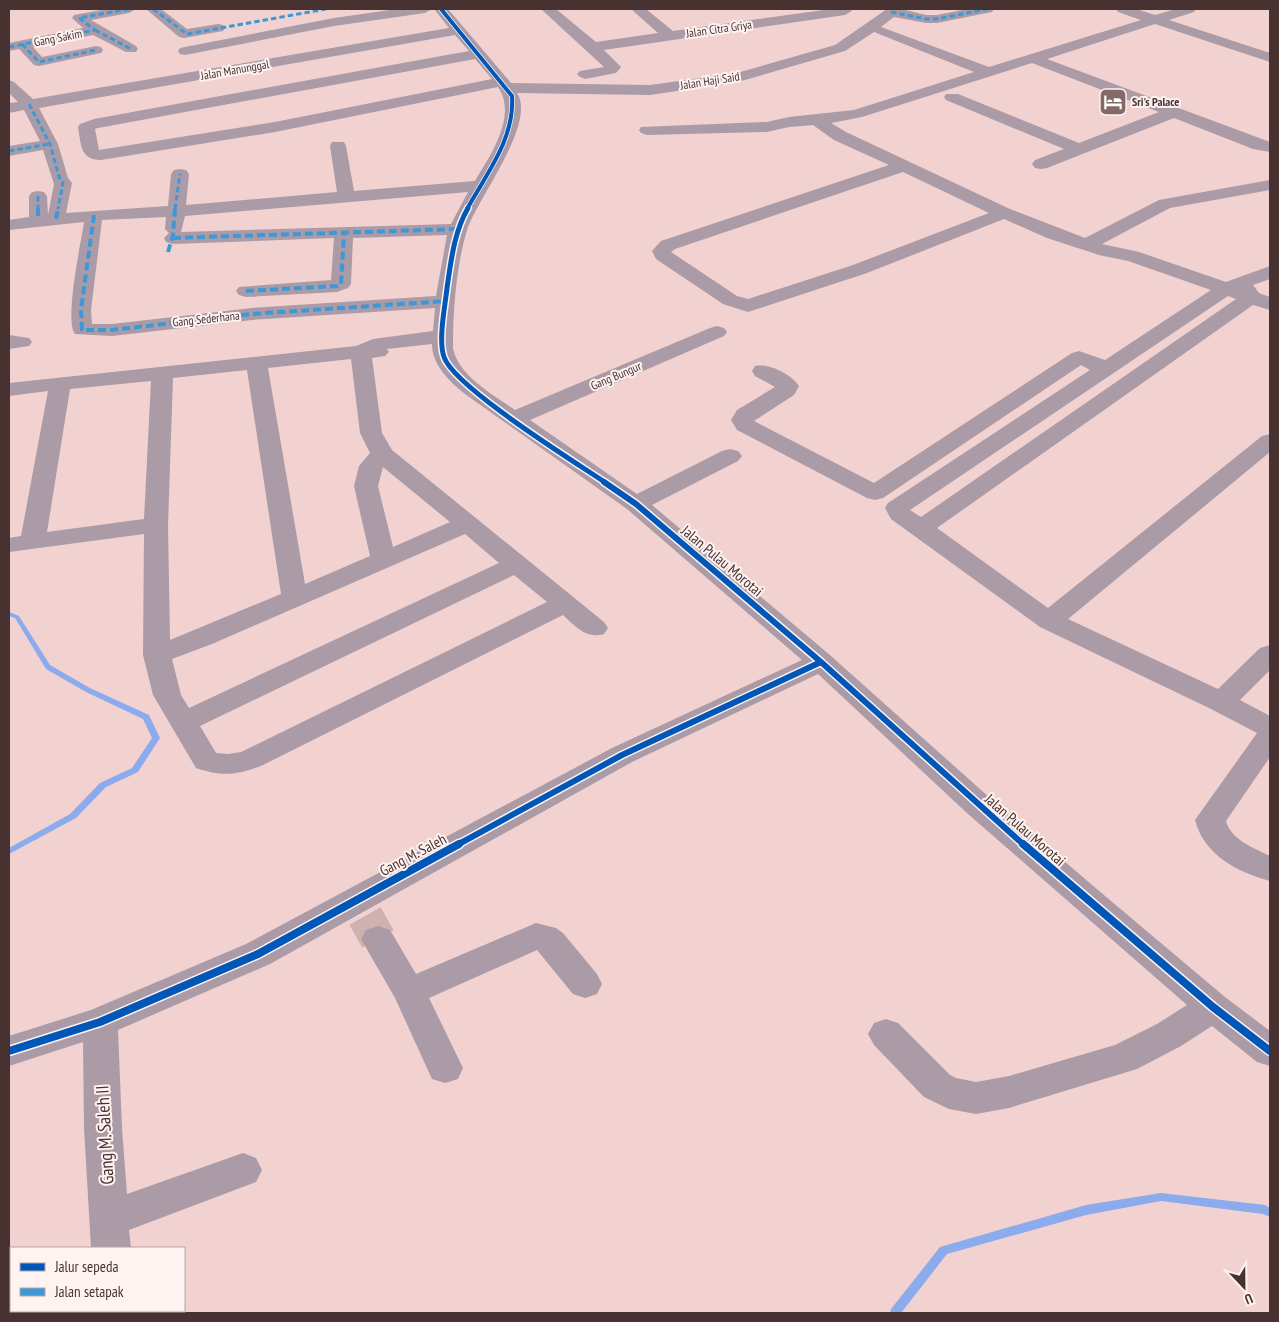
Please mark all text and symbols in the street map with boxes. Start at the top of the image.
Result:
street label: Jalan Citra Griya [684,16,753,41]
street label: Gang Sakim [33,25,83,50]
street label: Jalan Manunggal [199,56,271,83]
street label: Jalan Haji Said [678,68,741,93]
hotel icon: Sri's Palace [1098,87,1128,117]
place label: Sri's Palace [1132,94,1179,109]
street label: Gang Sederhana [172,308,240,329]
street label: Gang Bungur [588,358,644,393]
street label: Jalan Pulau Morotai [677,520,767,600]
street label: Jalan Pulau Morotai [980,789,1070,870]
street label: Gang M. Saleh [376,829,449,880]
street label: Gang M. Saleh II [90,1085,119,1185]
legend [10,1247,185,1312]
text: Jalur sepeda [54,1257,118,1276]
north arrow [1219,1262,1269,1312]
text: Jalan setapak [54,1282,124,1301]
text: U [1242,1289,1256,1309]

